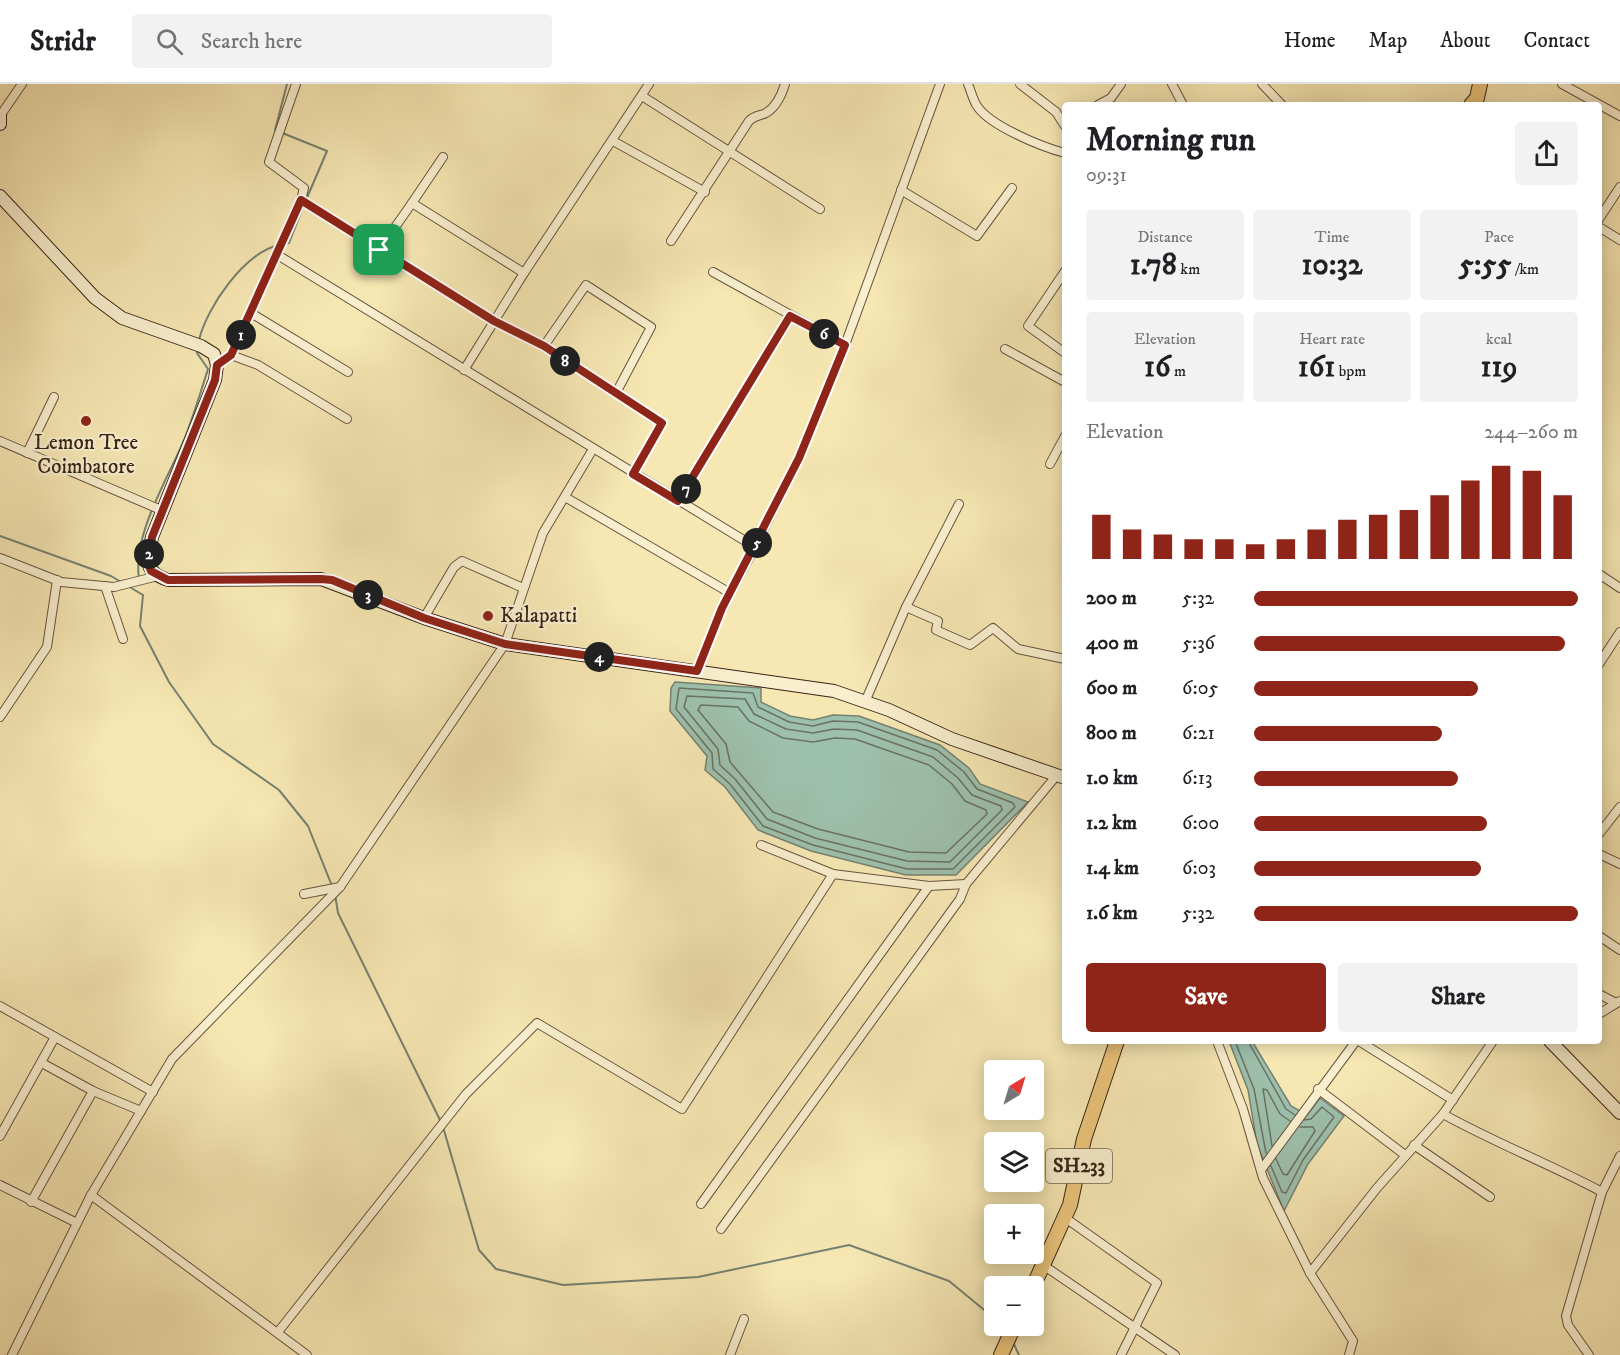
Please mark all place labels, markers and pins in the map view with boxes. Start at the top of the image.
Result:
pin [353,224,404,275]
pin: 6 [809,319,839,349]
pin: 1 [226,320,256,350]
pin: 8 [550,346,580,376]
marker: Lemon Tree Coimbatore [79,414,93,428]
place label: Lemon Tree Coimbatore [34,430,138,480]
pin: 7 [671,474,701,504]
pin: 5 [742,528,772,558]
pin: 2 [134,539,164,569]
pin: 3 [353,580,383,610]
place label: Kalapatti [500,603,577,629]
marker: Kalapatti [481,609,495,623]
pin: 4 [584,642,614,672]

